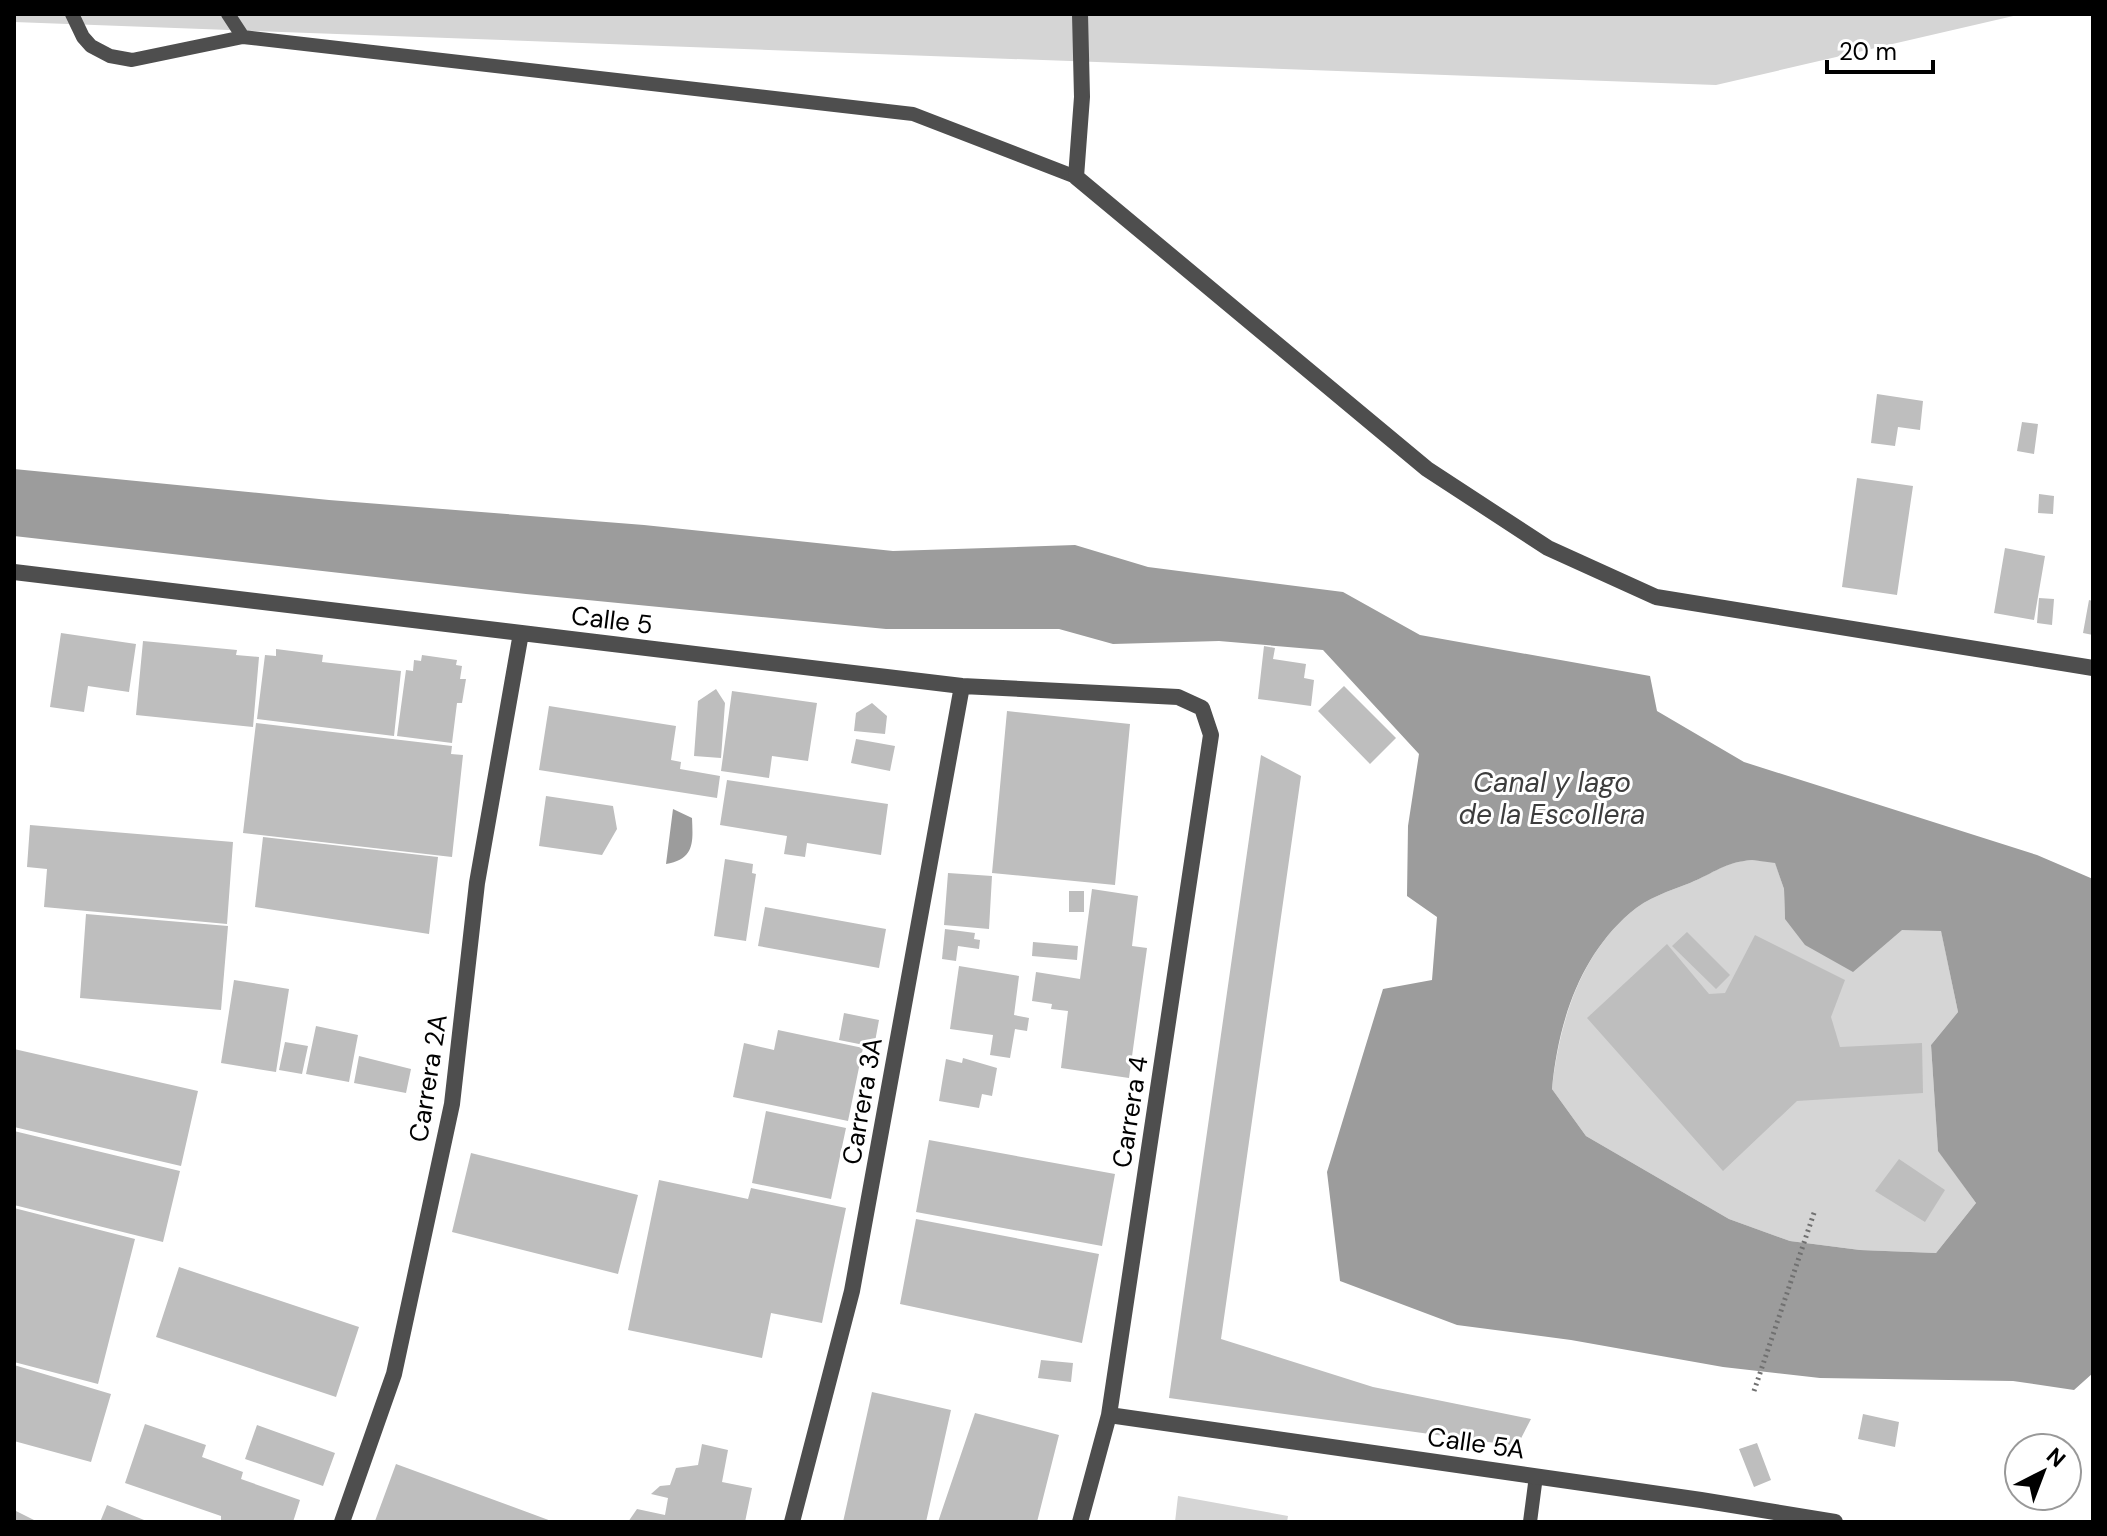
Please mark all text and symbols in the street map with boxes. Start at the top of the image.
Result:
scale bar [1827,24,1933,74]
text: 20 m [1839,36,1897,67]
street label: Calle 5 [569,598,655,642]
water label: Canal y lago de la Escollera [1459,764,1645,833]
street label: Carrera 2A [401,1012,455,1144]
street label: Carrera 3A [834,1035,890,1167]
street label: Carrera 4 [1104,1053,1156,1170]
street label: Calle 5A [1425,1419,1527,1467]
north arrow [2003,1432,2083,1512]
text: N [2040,1441,2072,1474]

